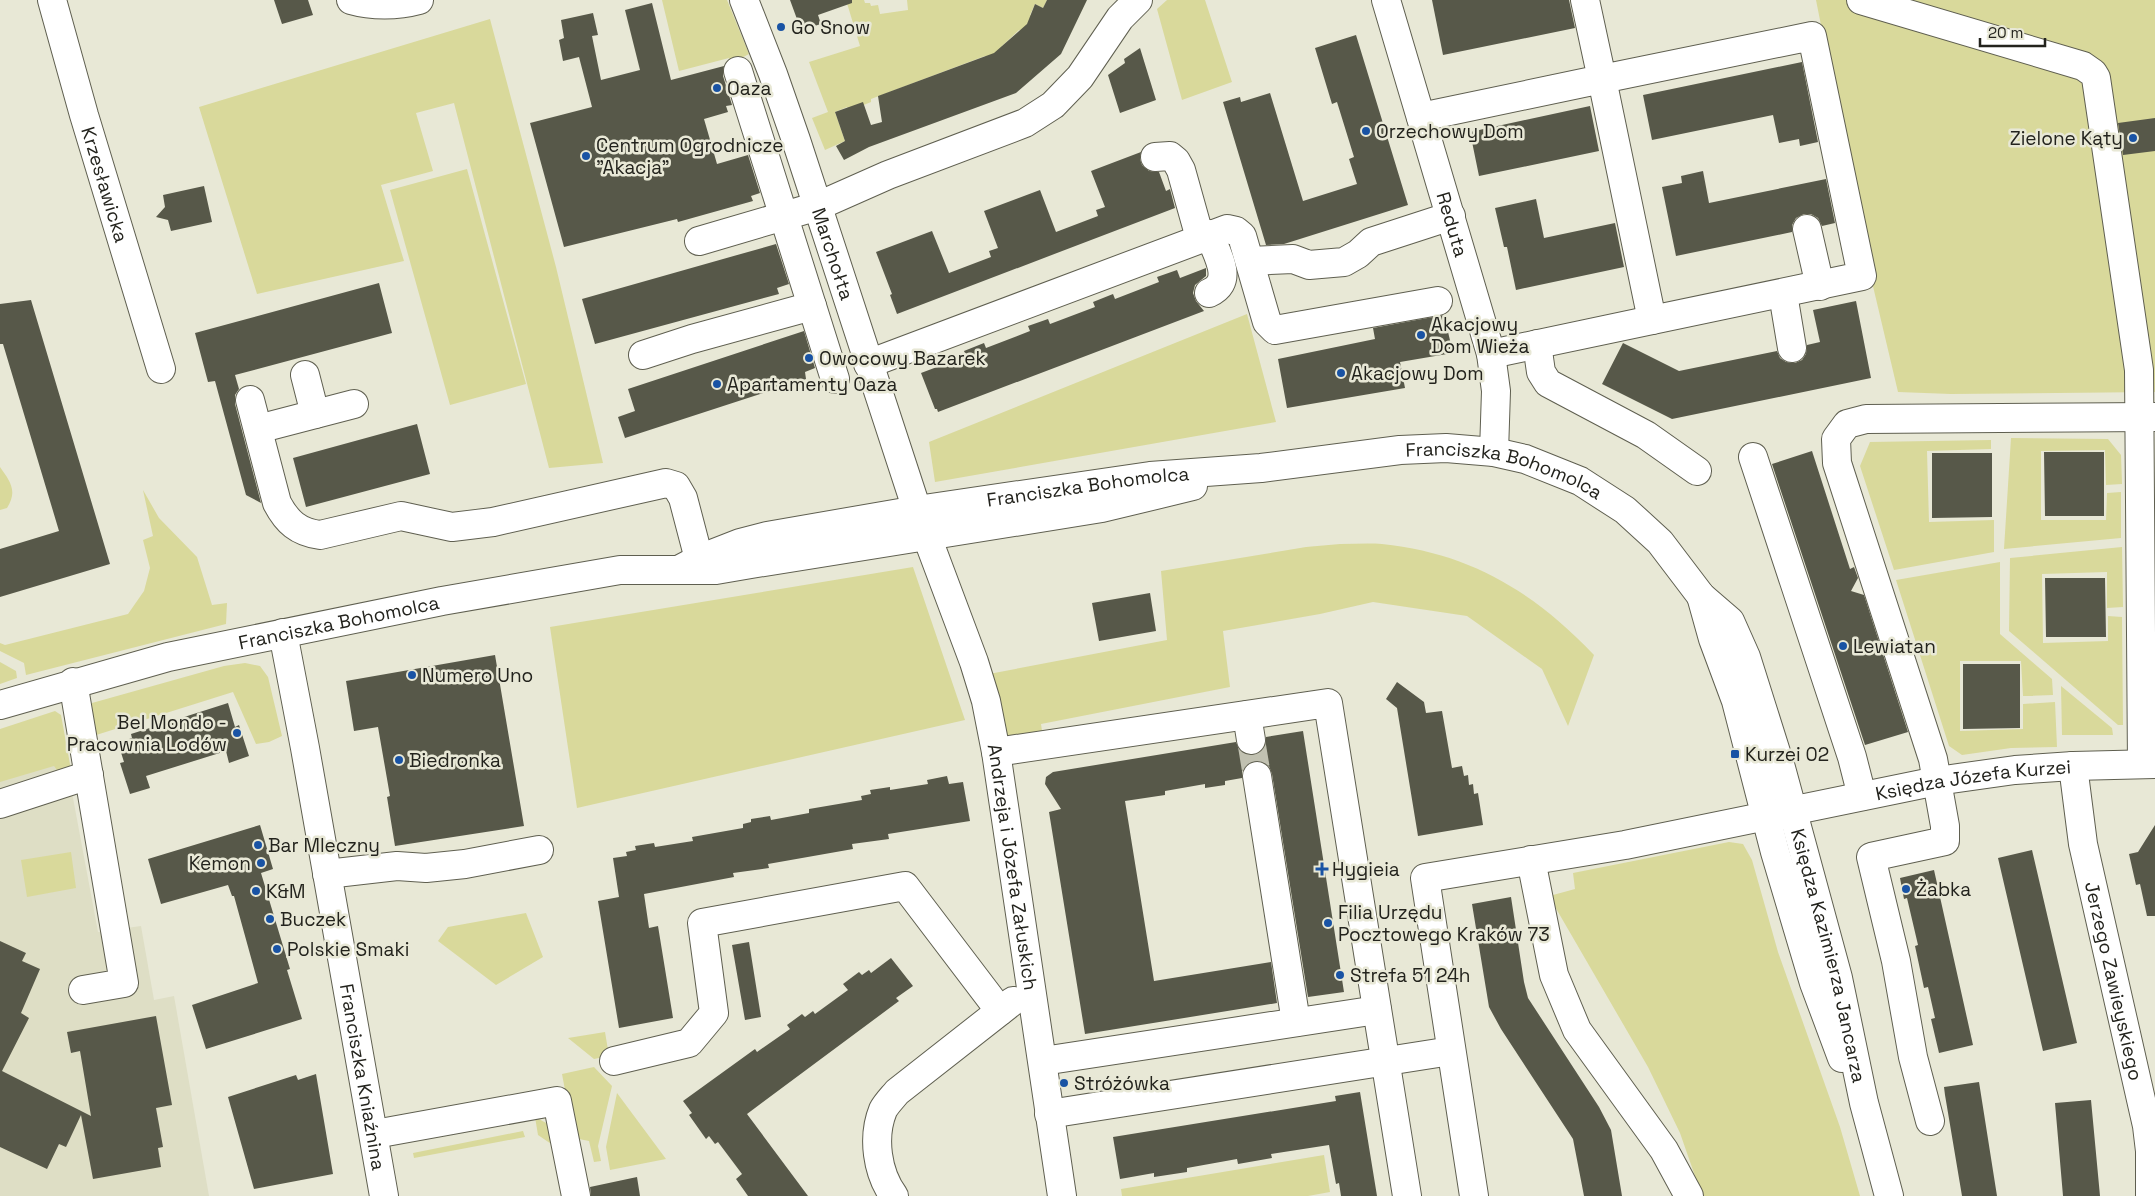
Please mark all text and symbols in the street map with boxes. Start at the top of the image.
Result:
place label: Go Snow [791,15,870,40]
scale bar [1980,15,2045,47]
marker: Go Snow [775,21,787,33]
text: 20 m [1988,23,2023,42]
place label: Oaza [727,76,771,101]
marker: Oaza [711,82,723,94]
place label: Orzechowy Dom [1376,119,1524,144]
street label: Krzesławicka [76,124,134,245]
marker: Orzechowy Dom [1360,125,1372,137]
place label: Zielone Kąty [2010,126,2123,151]
marker: Zielone Kąty [2127,132,2139,144]
place label: Centrum Ogrodnicze "Akacja" [596,133,783,180]
marker: Centrum Ogrodnicze "Akacja" [580,150,592,162]
street label: Reduta [1431,189,1474,260]
street label: Marchołta [806,204,860,303]
place label: Akacjowy Dom Wieża [1431,312,1529,359]
marker: Akacjowy Dom Wieża [1415,329,1427,341]
place label: Owocowy Bazarek [819,346,986,371]
marker: Owocowy Bazarek [803,352,815,364]
place label: Akacjowy Dom [1351,361,1484,386]
marker: Akacjowy Dom [1335,367,1347,379]
place label: Apartamenty Oaza [727,372,898,397]
marker: Apartamenty Oaza [711,378,723,390]
street label: Franciszka Bohomolca [1405,435,1608,505]
street label: Franciszka Bohomolca [985,461,1190,512]
street label: Franciszka Bohomolca [236,589,441,655]
place label: Lewiatan [1853,634,1936,659]
marker: Lewiatan [1837,640,1849,652]
place label: Numero Uno [422,663,533,688]
marker: Numero Uno [406,669,418,681]
place label: Bel Mondo - Pracownia Lodów [67,710,227,757]
marker: Bel Mondo - Pracownia Lodów [231,727,243,739]
street label: Andrzeja i Józefa Załuskich [982,741,1044,992]
place label: Kurzei 02 [1745,742,1829,767]
place label: Biedronka [409,748,501,773]
marker: Kurzei 02 [1729,748,1741,760]
marker: Biedronka [393,754,405,766]
street label: Księdza Józefa Kurzei [1873,754,2072,806]
street label: Księdza Kazimierza Jancarza [1785,826,1872,1085]
place label: Bar Mleczny [268,833,380,858]
marker: Bar Mleczny [252,839,264,851]
place label: Kemon [189,851,251,876]
marker: Kemon [255,857,267,869]
place label: Hygieia [1332,857,1400,882]
marker: Hygieia [1316,863,1328,875]
place label: Żabka [1916,877,1971,902]
place label: K&M [266,879,306,904]
street label: Jerzego Zawieyskiego [2079,879,2149,1083]
marker: Żabka [1900,883,1912,895]
marker: K&M [250,885,262,897]
place label: Filia Urzędu Pocztowego Kraków 73 [1338,900,1550,947]
place label: Buczek [280,907,346,932]
marker: Buczek [264,913,276,925]
marker: Filia Urzędu Pocztowego Kraków 73 [1322,917,1334,929]
place label: Polskie Smaki [287,937,409,962]
marker: Polskie Smaki [271,943,283,955]
place label: Strefa 51 24h [1350,963,1470,988]
marker: Strefa 51 24h [1334,969,1346,981]
street label: Franciszka Kniaźnina [334,982,392,1172]
place label: Stróżówka [1074,1071,1170,1096]
marker: Stróżówka [1058,1077,1070,1089]

